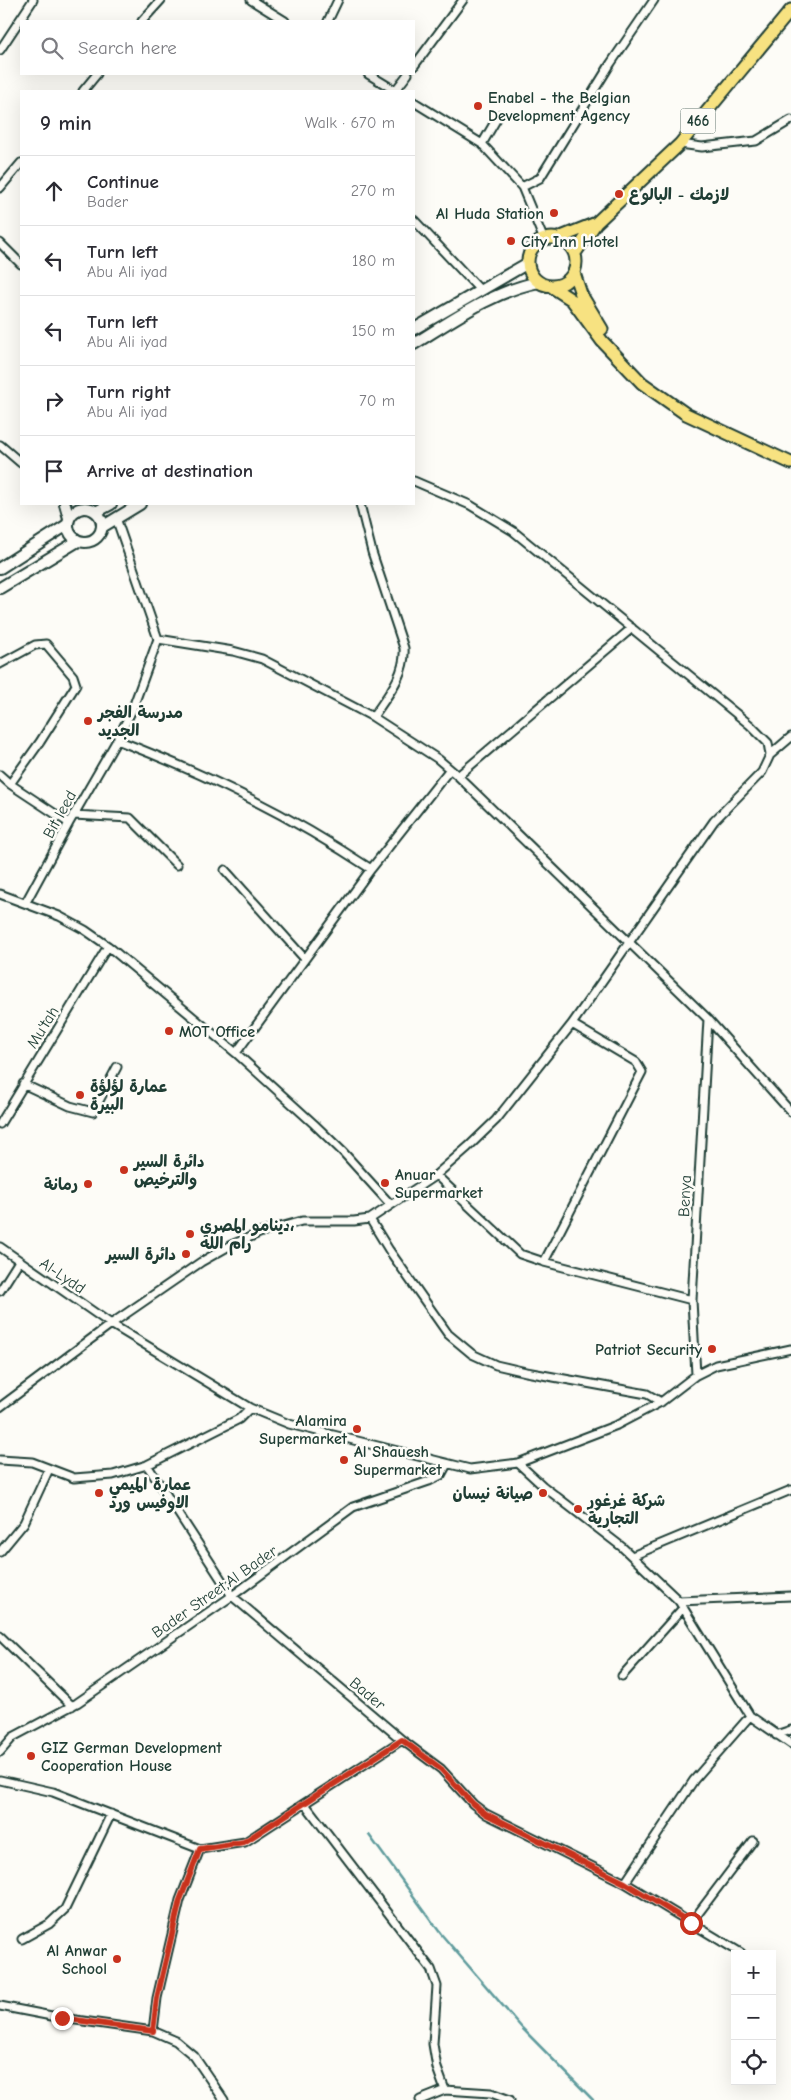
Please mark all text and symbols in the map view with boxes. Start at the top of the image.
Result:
search box [20,20,415,75]
icon: search [38,34,66,62]
text: Search here [78,37,177,59]
place label: Enabel - the Belgian Development Agency [488,89,630,125]
marker: Enabel - the Belgian Development Agency [472,100,484,112]
road number: 466 [680,108,716,134]
text: 9 min [40,111,92,135]
text: Walk · 670 m [305,114,395,132]
text: Continue [87,171,159,193]
icon: ahead [40,177,68,205]
text: 270 m [351,182,395,200]
place label: لازمك - البالوع [629,186,729,206]
marker: لازمك - البالوع [613,188,625,200]
text: Bader [87,193,128,211]
place label: Al Huda Station [436,205,544,223]
marker: Al Huda Station [548,207,560,219]
place label: City Inn Hotel [521,233,618,251]
marker: City Inn Hotel [505,235,517,247]
text: Turn left [87,241,158,263]
icon: left [40,247,68,275]
text: 180 m [352,252,395,270]
text: Abu Ali iyad [87,263,167,281]
text: Turn left [87,311,158,333]
icon: left [40,317,68,345]
text: 150 m [352,322,395,340]
text: Abu Ali iyad [87,333,167,351]
text: Turn right [87,381,171,403]
icon: right [40,387,68,415]
text: 70 m [359,392,395,410]
text: Abu Ali iyad [87,403,167,421]
icon: arrive [40,457,68,485]
text: Arrive at destination [87,460,253,482]
place label: مدرسة الفجر الجديد [96,704,183,740]
marker: مدرسة الفجر الجديد [82,715,94,727]
street label: Bit leed [40,788,80,841]
street label: Mu'tah [23,1003,63,1052]
place label: MOT Office [179,1023,255,1041]
marker: MOT Office [163,1025,175,1037]
place label: عمارة لؤلؤة البيرة [90,1078,168,1114]
marker: عمارة لؤلؤة البيرة [74,1089,86,1101]
place label: دائرة السير والترخيص [132,1153,204,1190]
marker: دائرة السير والترخيص [118,1164,130,1176]
place label: Anuar Supermarket [395,1166,483,1202]
street label: Benya [675,1175,695,1217]
place label: رمانة [44,1176,78,1194]
marker: Anuar Supermarket [379,1177,391,1189]
marker: رمانة [82,1178,94,1190]
place label: دينامو المصري، رام الله [200,1217,295,1256]
marker: دينامو المصري، رام الله [184,1228,196,1240]
place label: دائرة السير [104,1246,176,1264]
marker: دائرة السير [180,1248,192,1260]
street label: Al-Lydd [36,1254,89,1298]
place label: Patriot Security [595,1341,703,1359]
marker: Patriot Security [706,1343,718,1355]
place label: Alamira Supermarket [259,1412,348,1448]
marker: Alamira Supermarket [351,1423,363,1435]
place label: Al Shauesh Supermarket [354,1443,442,1479]
marker: Al Shauesh Supermarket [338,1454,350,1466]
place label: عمارة الميمي الاوفيس ورد [109,1476,192,1514]
place label: صيانة نيسان [453,1485,533,1503]
marker: عمارة الميمي الاوفيس ورد [93,1487,105,1499]
marker: صيانة نيسان [537,1487,549,1499]
place label: شركة غرغور التجارية [586,1492,665,1528]
marker: شركة غرغور التجارية [572,1503,584,1515]
street label: Bader Street;Al Bader [148,1541,281,1642]
street label: Bader [346,1674,389,1714]
place label: GIZ German Development Cooperation House [41,1739,222,1775]
marker: GIZ German Development Cooperation House [25,1750,37,1762]
route start [680,1912,703,1935]
place label: Al Anwar School [47,1942,108,1978]
map controls [731,1950,776,2085]
button: + [731,1950,776,1995]
marker: Al Anwar School [111,1953,123,1965]
button: − [731,1995,776,2040]
route end [51,2007,74,2030]
button: locate [731,2040,776,2085]

